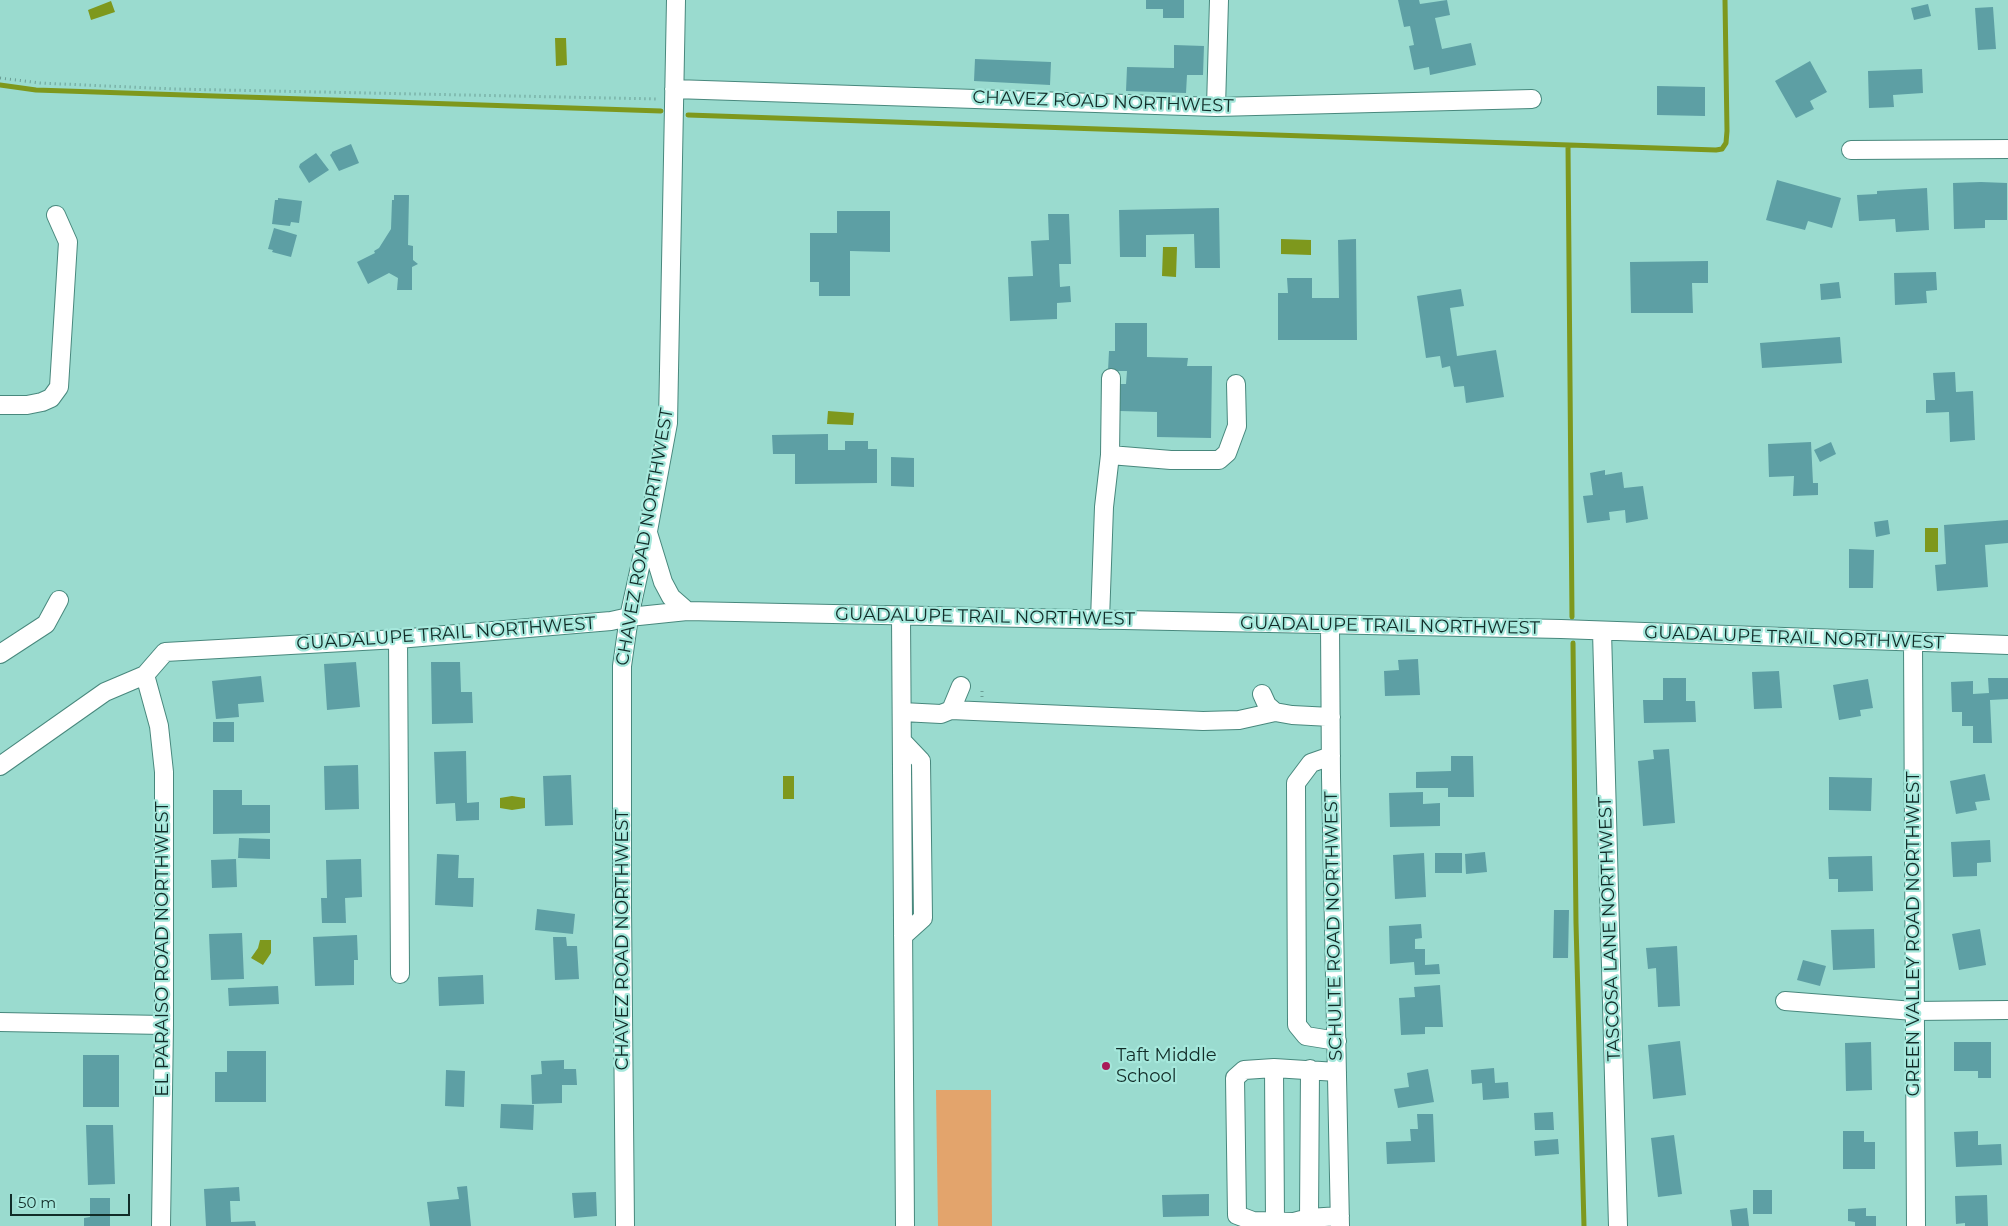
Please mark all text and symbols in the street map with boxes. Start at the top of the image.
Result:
street label: CHAVEZ ROAD NORTHWEST [972,87,1234,117]
street label: CHAVEZ ROAD NORTHWEST [612,407,678,667]
street label: GUADALUPE TRAIL NORTHWEST [835,604,1135,630]
street label: GUADALUPE TRAIL NORTHWEST [296,613,596,655]
street label: GUADALUPE TRAIL NORTHWEST [1240,613,1540,639]
street label: GUADALUPE TRAIL NORTHWEST [1644,622,1944,654]
street label: GREEN VALLEY ROAD NORTHWEST [1903,771,1925,1097]
street label: SCHULTE ROAD NORTHWEST [1321,791,1347,1061]
street label: TASCOSA LANE NORTHWEST [1595,796,1625,1062]
street label: EL PARAISO ROAD NORTHWEST [152,801,174,1097]
street label: CHAVEZ ROAD NORTHWEST [612,809,634,1071]
place label: Taft Middle School [1116,1045,1217,1088]
marker: Taft Middle School [1100,1060,1112,1072]
scale bar [12,1184,132,1216]
text: 50 m [18,1193,56,1212]

